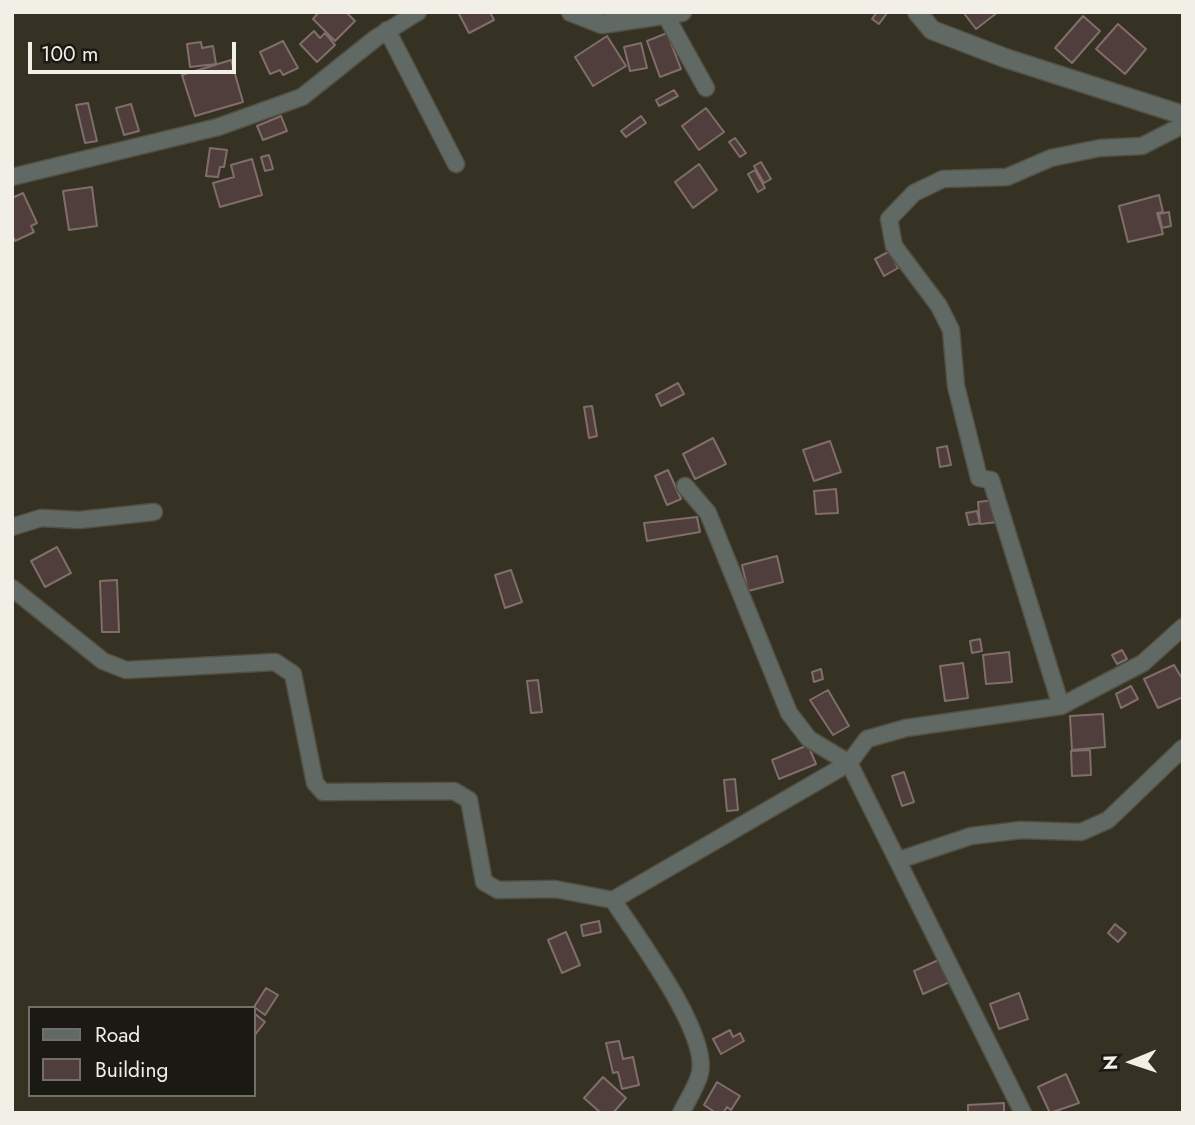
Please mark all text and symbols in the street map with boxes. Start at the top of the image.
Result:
scale bar [32,28,240,72]
text: 100 m [41,39,98,69]
legend [28,1006,256,1097]
text: Road [95,1020,140,1050]
north arrow [1097,1027,1167,1097]
text: Building [95,1055,168,1085]
text: N [1097,1055,1124,1071]

